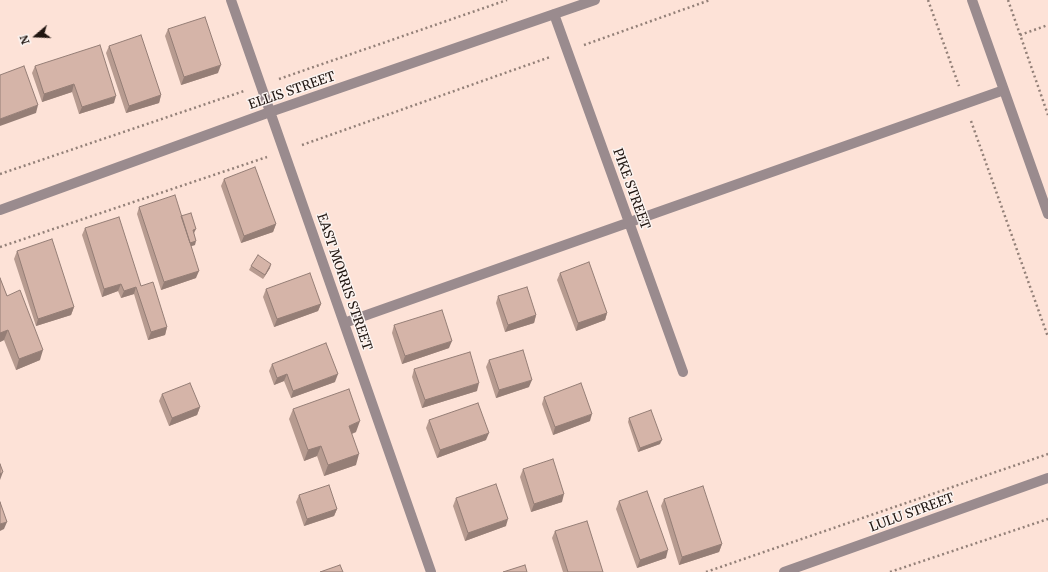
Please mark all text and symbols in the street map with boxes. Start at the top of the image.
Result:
north arrow [16,16,56,56]
text: N [17,34,33,46]
street label: ELLIS STREET [247,69,337,113]
street label: PIKE STREET [609,146,653,232]
street label: EAST MORRIS STREET [313,211,375,353]
street label: LULU STREET [868,490,956,536]

